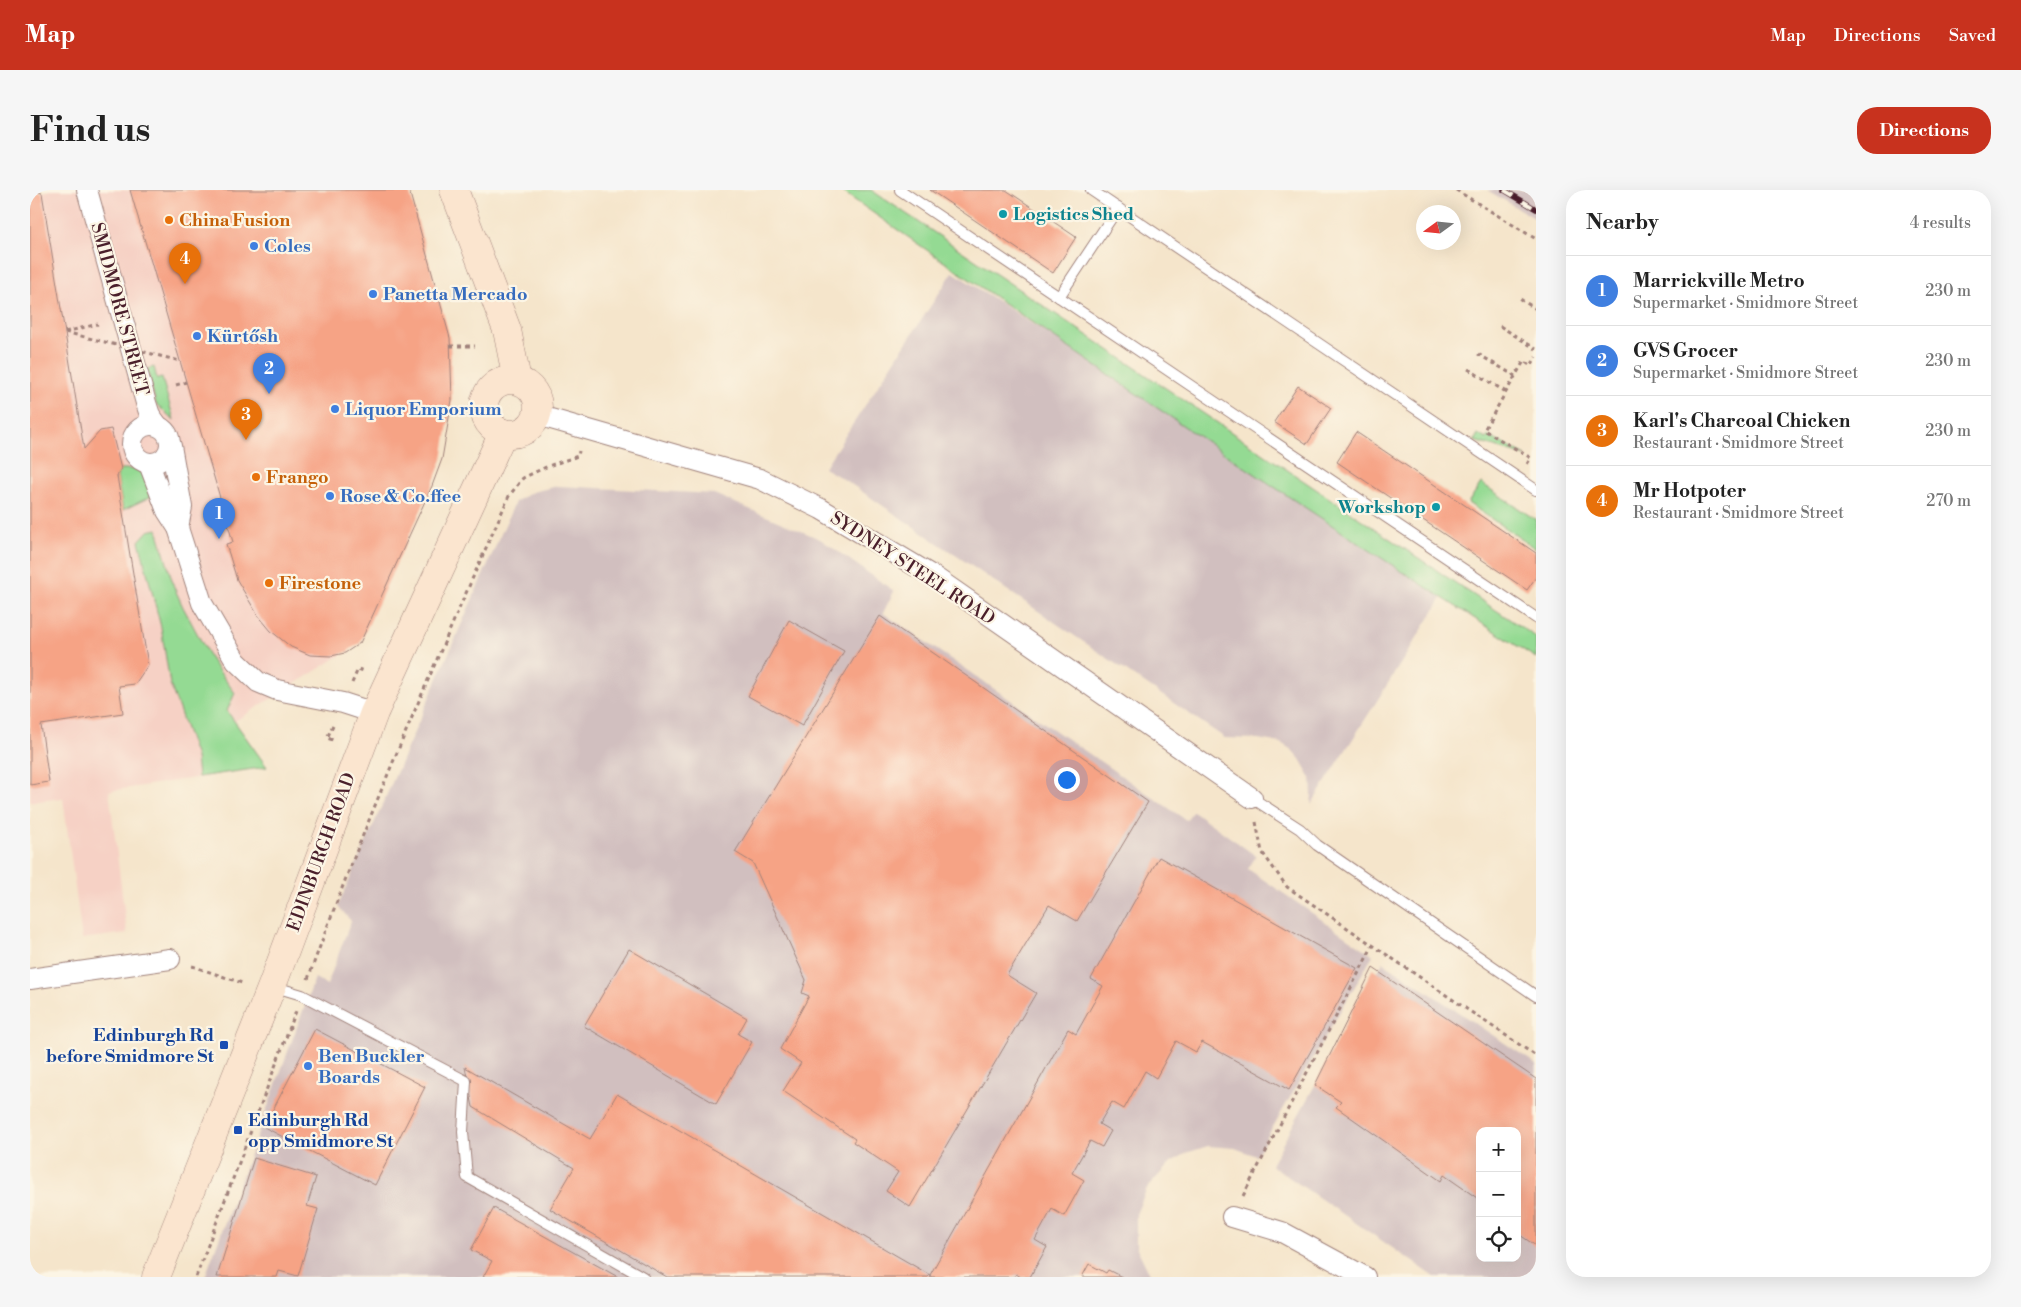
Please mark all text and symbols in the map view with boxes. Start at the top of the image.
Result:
text: Map [25,20,75,50]
text: Map [1770,24,1806,47]
text: Directions [1834,24,1921,47]
text: Saved [1949,24,1996,47]
button: Directions [1857,107,1991,154]
text: Find us [30,109,150,152]
place label: Logistics Shed [1013,203,1134,226]
north arrow [1416,205,1461,250]
marker: Logistics Shed [997,208,1009,220]
place label: China Fusion [179,209,290,232]
text: Nearby [1586,210,1659,236]
text: 4 results [1910,213,1971,233]
marker: China Fusion [163,214,175,226]
street label: SMIDMORE STREET [85,220,154,398]
place label: Coles [264,235,311,258]
marker: Coles [248,240,260,252]
pin: 4 [169,243,201,284]
text: Marrickville Metro [1633,269,1805,293]
text: 1 [1598,281,1606,301]
text: 230 m [1925,281,1971,301]
place label: Panetta Mercado [383,283,528,306]
marker: Panetta Mercado [367,288,379,300]
text: Supermarket · Smidmore Street [1633,293,1858,313]
place label: Kürtősh [207,325,278,348]
marker: Kürtősh [191,330,203,342]
text: GVS Grocer [1633,339,1738,363]
text: 2 [1597,351,1607,371]
text: 230 m [1925,351,1971,371]
pin: 2 [253,353,285,394]
text: Supermarket · Smidmore Street [1633,363,1858,383]
place label: Liquor Emporium [345,398,502,421]
pin: 3 [230,399,262,440]
marker: Liquor Emporium [329,403,341,415]
text: Karl's Charcoal Chicken [1633,409,1850,433]
text: 3 [1597,421,1607,441]
text: 230 m [1925,421,1971,441]
text: Restaurant · Smidmore Street [1633,433,1844,453]
place label: Frango [266,466,329,489]
marker: Frango [250,471,262,483]
text: Mr Hotpoter [1633,479,1746,503]
place label: Rose & Co.ffee [340,485,462,508]
marker: Rose & Co.ffee [324,490,336,502]
text: 4 [1597,491,1607,511]
text: 270 m [1926,491,1971,511]
place label: Workshop [1336,496,1426,519]
pin: 1 [203,498,235,539]
marker: Workshop [1430,501,1442,513]
text: Restaurant · Smidmore Street [1633,503,1844,523]
street label: SYDNEY STEEL ROAD [826,507,999,630]
place label: Firestone [279,572,362,595]
marker: Firestone [263,577,275,589]
your location [1054,767,1080,793]
street label: EDINBURGH ROAD [282,770,361,935]
place label: Edinburgh Rd before Smidmore St [46,1024,215,1068]
marker: Edinburgh Rd before Smidmore St [218,1039,230,1051]
place label: Ben Buckler Boards [318,1045,425,1089]
marker: Ben Buckler Boards [302,1060,314,1072]
place label: Edinburgh Rd opp Smidmore St [248,1109,394,1153]
marker: Edinburgh Rd opp Smidmore St [232,1124,244,1136]
map controls [1476,1127,1521,1262]
button: + [1476,1127,1521,1172]
button: − [1476,1172,1521,1217]
button: locate [1476,1217,1521,1262]

